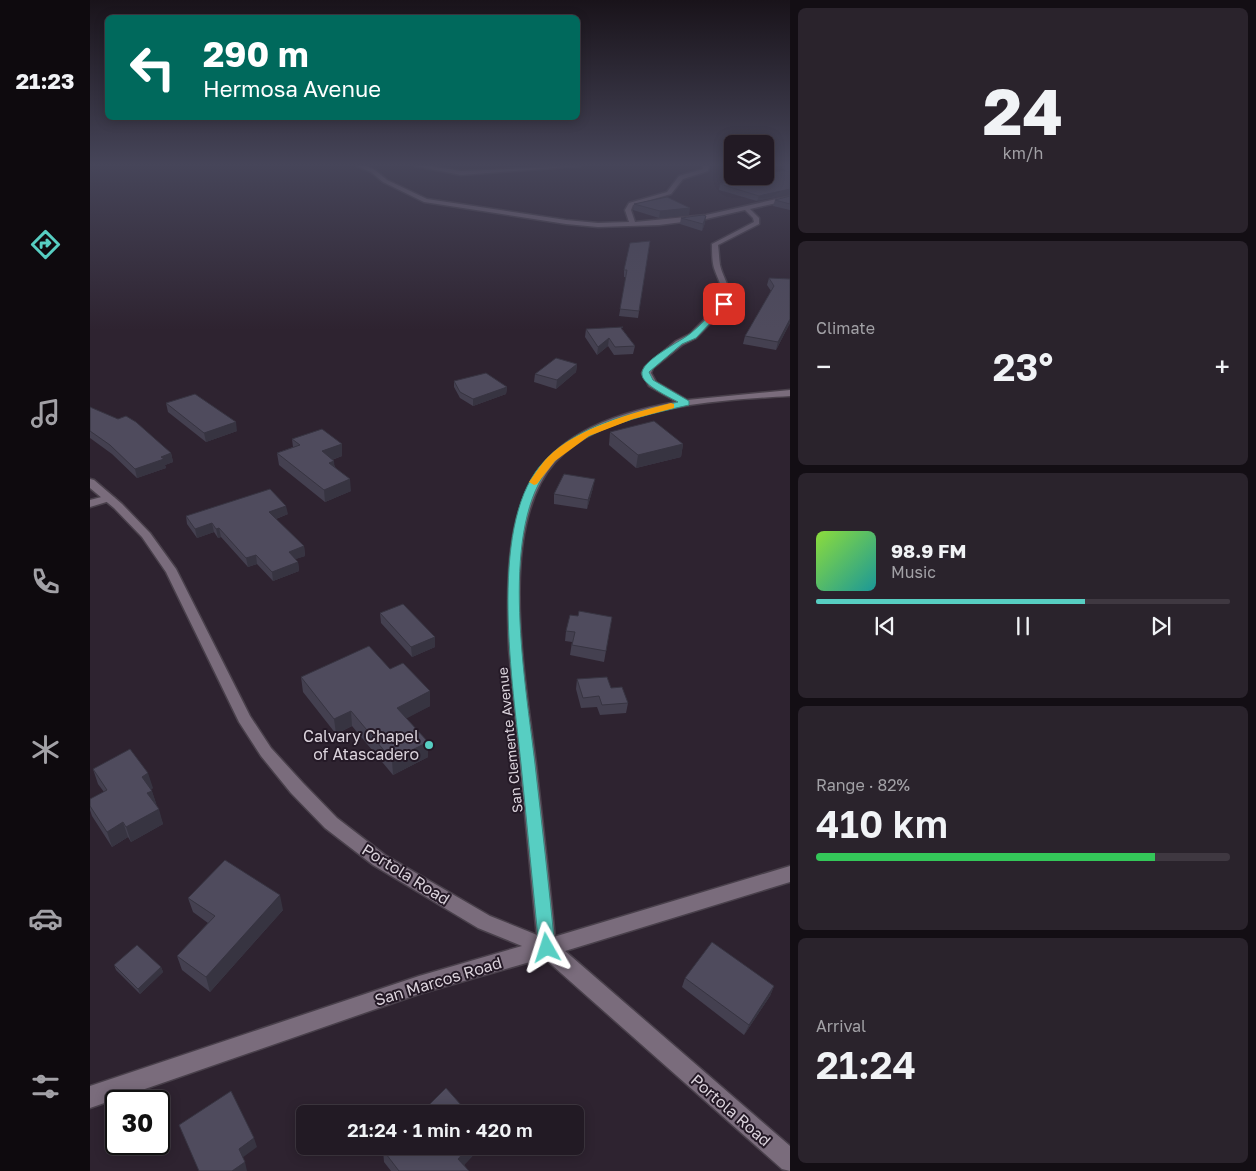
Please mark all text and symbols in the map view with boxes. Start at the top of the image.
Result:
text: 290 m [203,33,309,75]
icon: left [120,35,185,100]
text: 21:23 [16,67,74,94]
text: 24 [983,71,1063,149]
text: Hermosa Avenue [203,75,381,102]
map controls [724,135,774,185]
button: layers [724,135,774,185]
text: km/h [1003,143,1043,163]
icon: directions [28,227,63,262]
pin [703,283,745,325]
icon: arrive [710,290,738,318]
text: Climate [816,318,875,338]
text: 23° [993,344,1053,389]
text: − [816,350,831,383]
text: + [1215,350,1230,383]
icon: music [28,396,63,431]
text: 98.9 FM [891,539,966,562]
text: Music [891,562,936,582]
icon: phone [28,564,63,599]
icon: previous [871,612,899,640]
icon: pause [1009,612,1037,640]
icon: next [1147,612,1175,640]
street label: San Clemente Avenue [493,666,526,814]
place label: Calvary Chapel of Atascadero [303,726,419,764]
icon: climate [28,732,63,767]
marker: Calvary Chapel of Atascadero [423,739,435,751]
text: Range · 82% [816,775,910,795]
text: 410 km [816,801,948,846]
street label: Portola Road [358,839,454,909]
icon: car [28,901,63,936]
position arrow [520,921,572,973]
street label: San Marcos Road [372,952,504,1010]
text: Arrival [816,1016,866,1036]
text: 21:24 [816,1042,916,1087]
icon: filters [28,1069,63,1104]
street label: Portola Road [687,1070,775,1150]
speed limit sign: 30 [105,1090,170,1155]
text: 21:24 · 1 min · 420 m [347,1118,533,1141]

